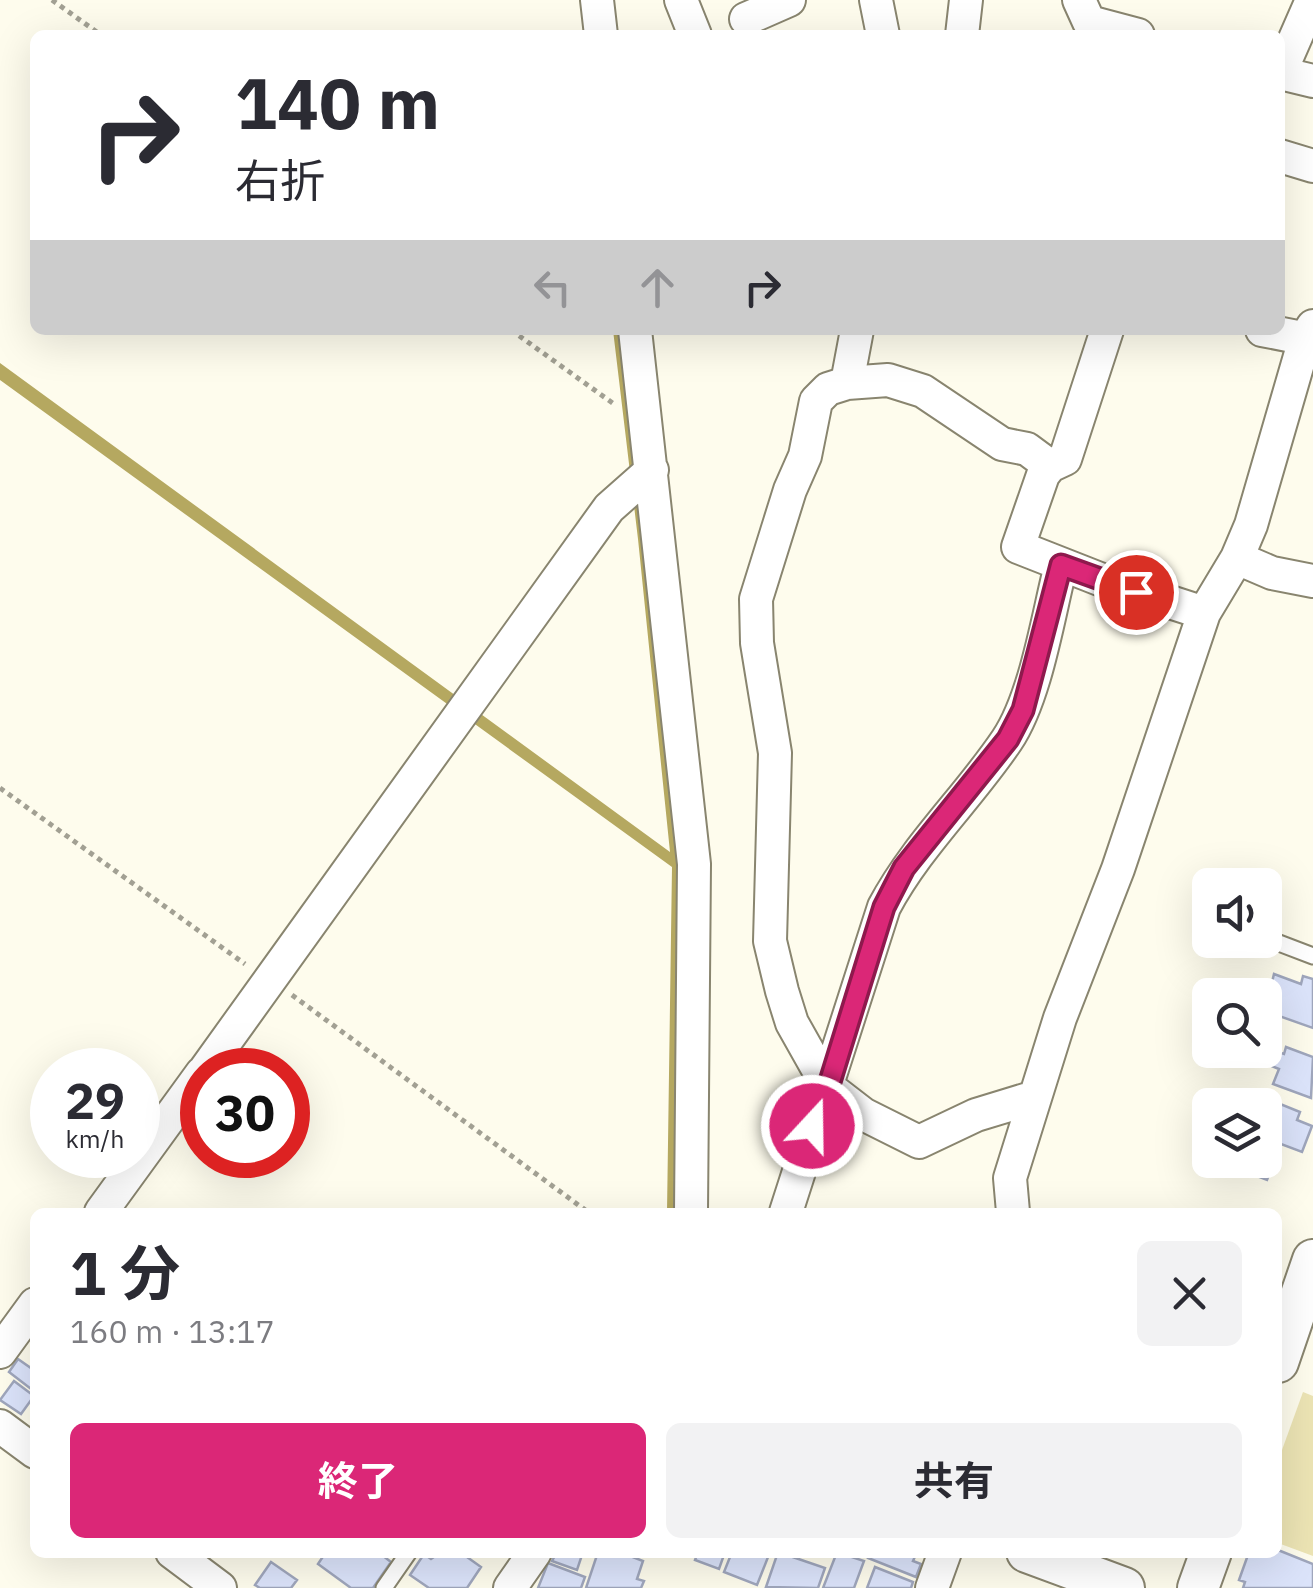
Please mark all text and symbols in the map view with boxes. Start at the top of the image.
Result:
text: 140 m [235,57,440,148]
icon: right [70,70,200,200]
text: 右折 [235,151,325,209]
icon: left [525,260,580,315]
icon: ahead [630,260,685,315]
icon: right [735,260,790,315]
pin [1094,550,1179,635]
icon: arrive [1109,565,1164,620]
map controls [1192,868,1282,1178]
button: sound [1192,868,1282,958]
button: search [1192,978,1282,1068]
speed limit sign: 30 [180,1048,310,1178]
text: 29 [65,1068,125,1133]
position arrow [760,1074,864,1178]
button: layers [1192,1088,1282,1178]
text: km/h [66,1122,124,1155]
text: 1 分 [70,1233,180,1312]
button: close [1137,1241,1242,1346]
text: 160 m · 13:17 [70,1310,275,1352]
button: 終了 [70,1423,646,1538]
button: 共有 [666,1423,1242,1538]

